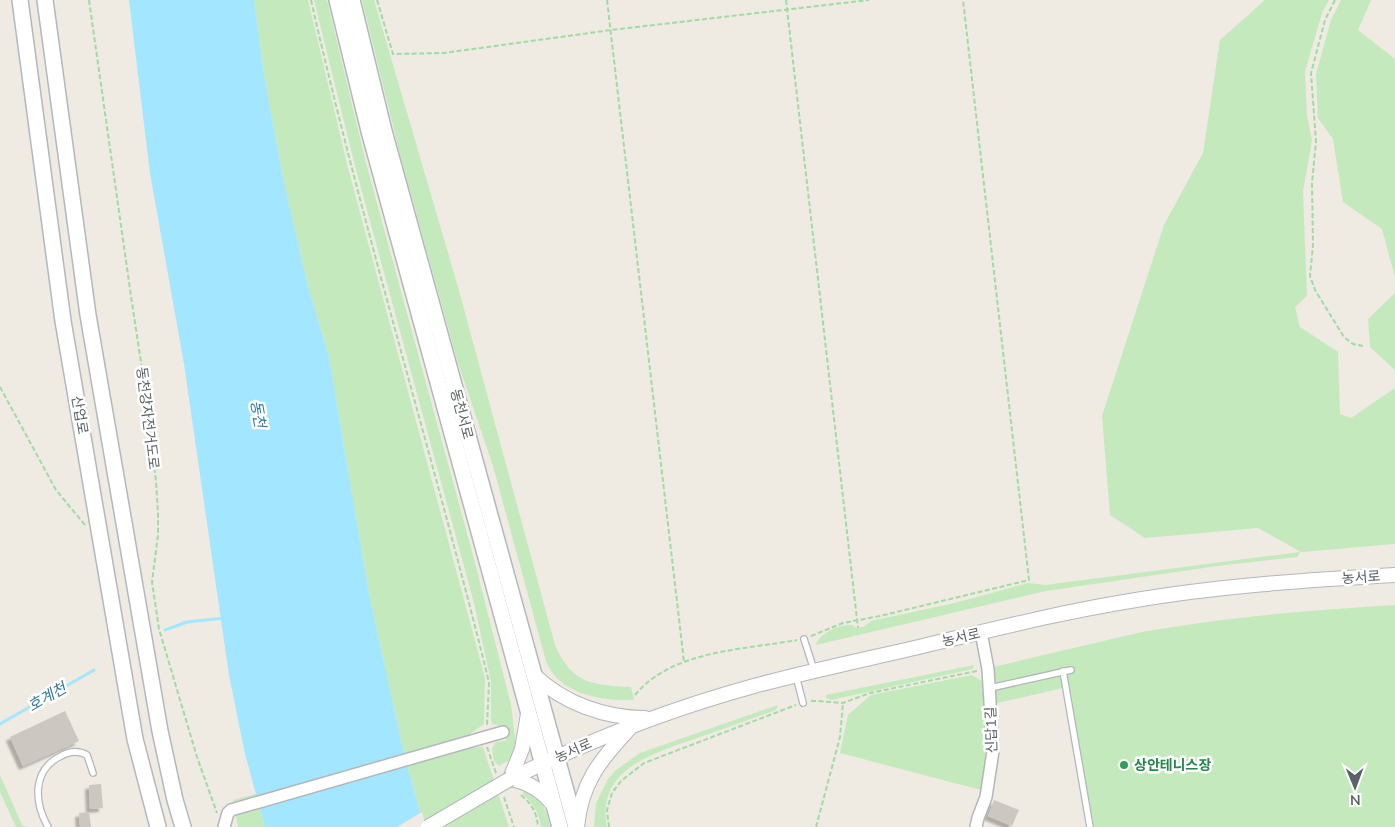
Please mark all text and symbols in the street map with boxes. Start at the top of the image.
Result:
street label: 동천강자전거도로 [133,366,163,470]
street label: 동천서로 [447,387,477,441]
street label: 산업로 [68,394,92,436]
water label: 동천 [247,399,271,431]
street label: 농서로 [1341,567,1381,587]
street label: 농서로 [940,624,982,650]
water label: 호계천 [24,677,71,715]
street label: 신답1길 [981,706,1001,754]
street label: 농서로 [552,734,594,766]
place label: 상안테니스장 [1134,756,1211,774]
marker: 상안테니스장 [1118,759,1130,771]
north arrow [1330,762,1380,812]
text: N [1350,791,1361,809]

